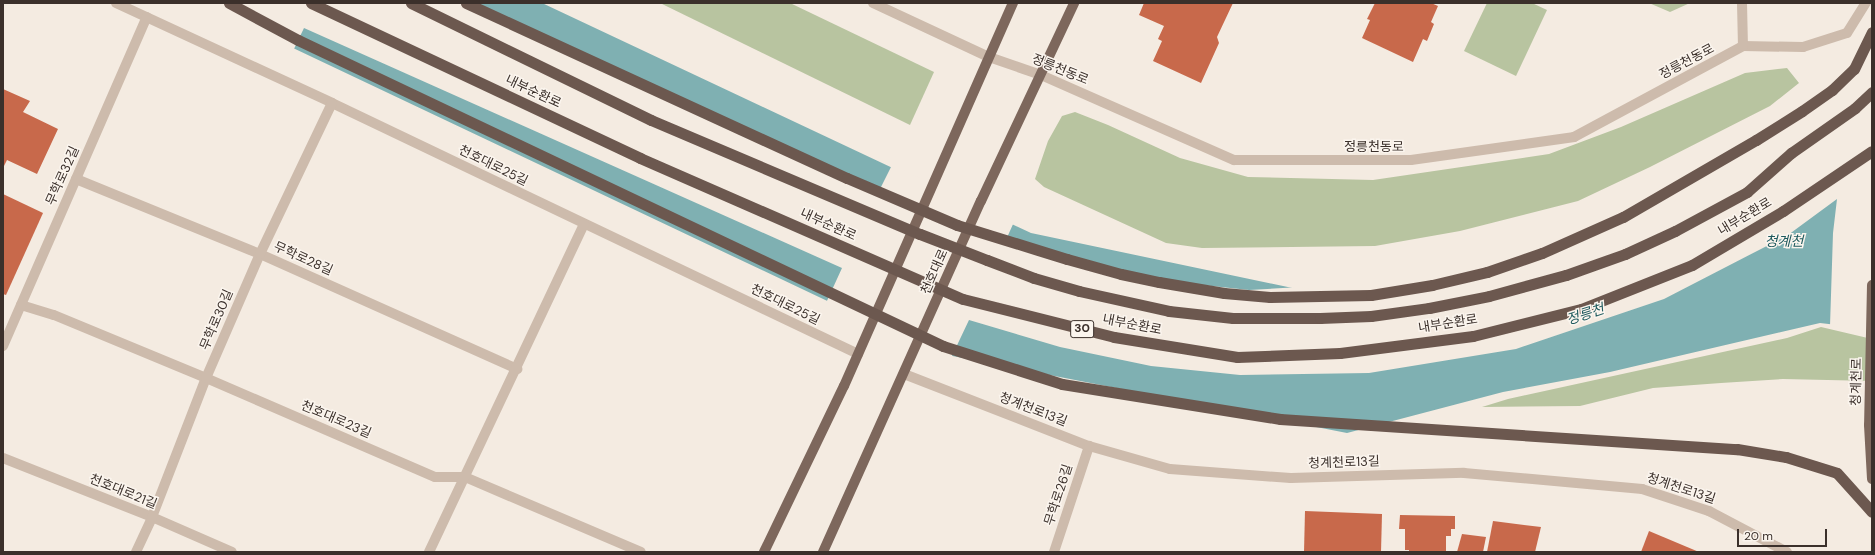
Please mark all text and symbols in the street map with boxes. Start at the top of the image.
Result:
street label: 정릉천동로 [1657,41,1717,83]
street label: 정릉천동로 [1029,52,1091,88]
street label: 내부순환로 [503,72,563,112]
street label: 정릉천동로 [1344,139,1404,155]
street label: 천호대로25길 [456,143,530,189]
street label: 무학로32길 [43,144,83,208]
street label: 내부순환로 [1715,195,1775,239]
street label: 내부순환로 [798,206,858,244]
water label: 청계천 [1765,233,1803,249]
street label: 무학로28길 [271,239,335,279]
street label: 천호대로 [918,247,952,297]
street label: 천호대로25길 [748,282,822,328]
street label: 무학로30길 [197,287,237,353]
water label: 정릉천 [1564,300,1606,328]
street label: 내부순환로 [1101,312,1163,338]
street label: 내부순환로 [1417,312,1479,336]
road number: 30 [1070,319,1094,339]
street label: 청계천로 [1849,358,1865,406]
street label: 청계천로13길 [997,390,1069,430]
street label: 천호대로23길 [298,398,374,442]
street label: 청계천로13길 [1308,454,1380,472]
street label: 무학로26길 [1042,462,1076,528]
street label: 천호대로21길 [87,471,159,513]
street label: 청계천로13길 [1645,471,1717,507]
scale bar [1739,521,1829,547]
text: 20 m [1744,528,1773,544]

